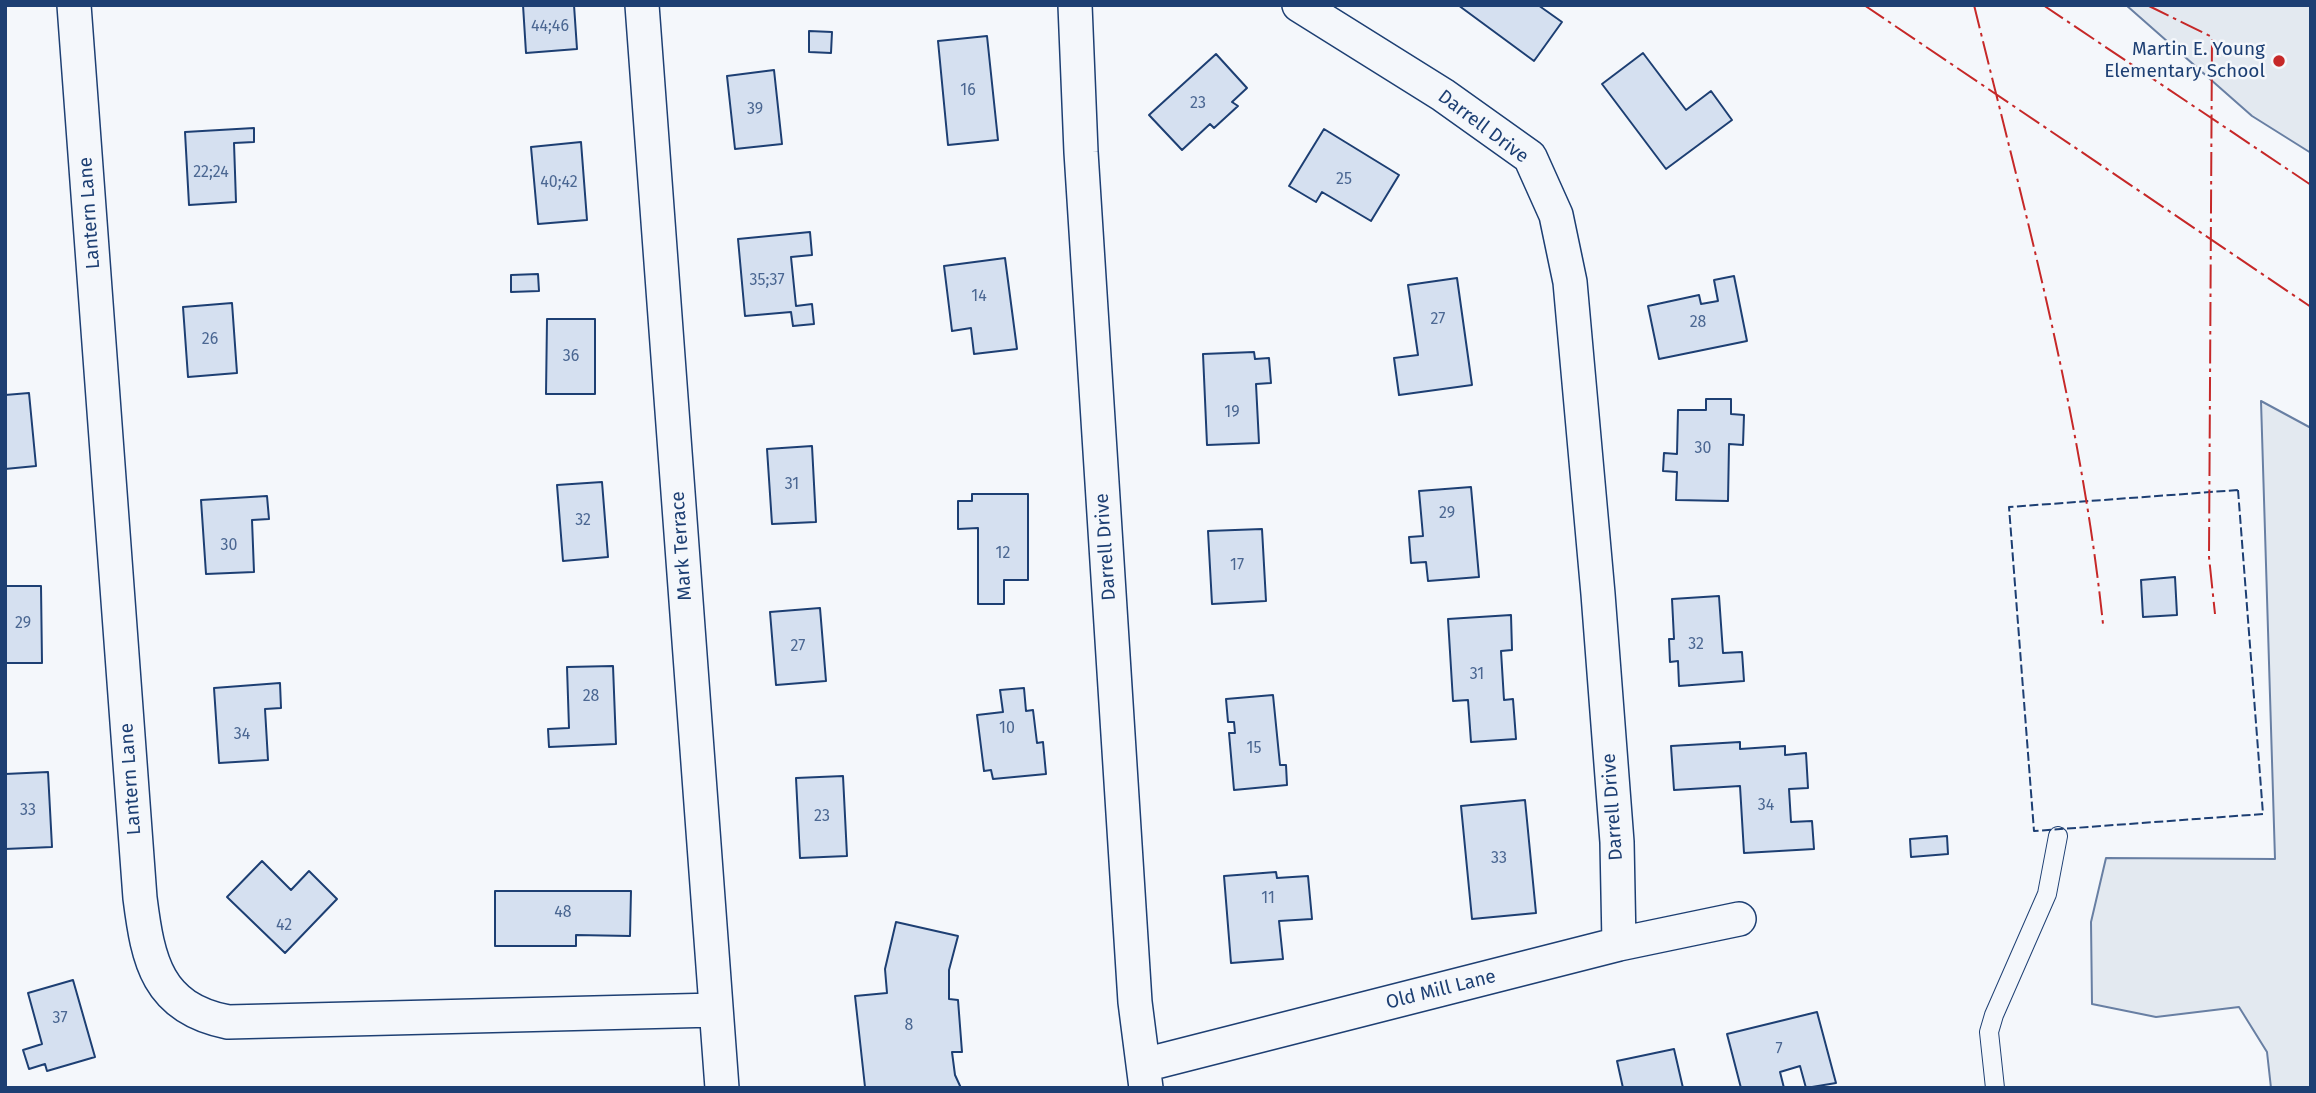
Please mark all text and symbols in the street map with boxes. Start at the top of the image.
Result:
house number: 44;46 [531,17,569,37]
place label: Martin E. Young Elementary School [2104,39,2265,83]
marker: Martin E. Young Elementary School [2271,53,2287,69]
house number: 16 [960,81,976,101]
street label: Darrell Drive [1433,86,1533,168]
house number: 23 [1190,94,1206,114]
house number: 39 [747,100,763,120]
street label: Lantern Lane [75,156,105,270]
house number: 22;24 [193,163,229,183]
house number: 25 [1336,170,1352,190]
house number: 40;42 [540,173,578,193]
house number: 35;37 [750,271,784,291]
house number: 14 [971,287,987,307]
house number: 27 [1431,310,1445,330]
house number: 28 [1690,313,1706,333]
house number: 26 [202,330,218,350]
house number: 36 [563,347,579,367]
house number: 19 [1224,403,1240,423]
house number: 30 [1695,439,1711,459]
house number: 31 [785,475,799,495]
street label: Mark Terrace [667,490,697,602]
street label: Darrell Drive [1091,493,1121,601]
house number: 29 [1439,504,1455,524]
house number: 32 [575,511,591,531]
house number: 30 [221,536,237,556]
house number: 12 [996,544,1010,564]
house number: 17 [1230,556,1244,576]
house number: 29 [15,614,31,634]
house number: 32 [1688,635,1704,655]
house number: 27 [791,637,805,657]
house number: 31 [1470,665,1484,685]
house number: 28 [583,687,599,707]
house number: 10 [999,719,1015,739]
street label: Lantern Lane [116,722,146,836]
house number: 34 [234,725,250,745]
house number: 15 [1247,739,1261,759]
street label: Darrell Drive [1598,753,1628,861]
house number: 34 [1758,796,1774,816]
house number: 33 [20,801,36,821]
house number: 23 [814,807,830,827]
house number: 33 [1491,849,1507,869]
house number: 11 [1261,889,1275,909]
house number: 48 [554,903,572,923]
house number: 42 [276,916,292,936]
street label: Old Mill Lane [1384,965,1498,1015]
house number: 37 [52,1009,68,1029]
house number: 8 [905,1016,913,1036]
house number: 7 [1775,1040,1783,1060]

